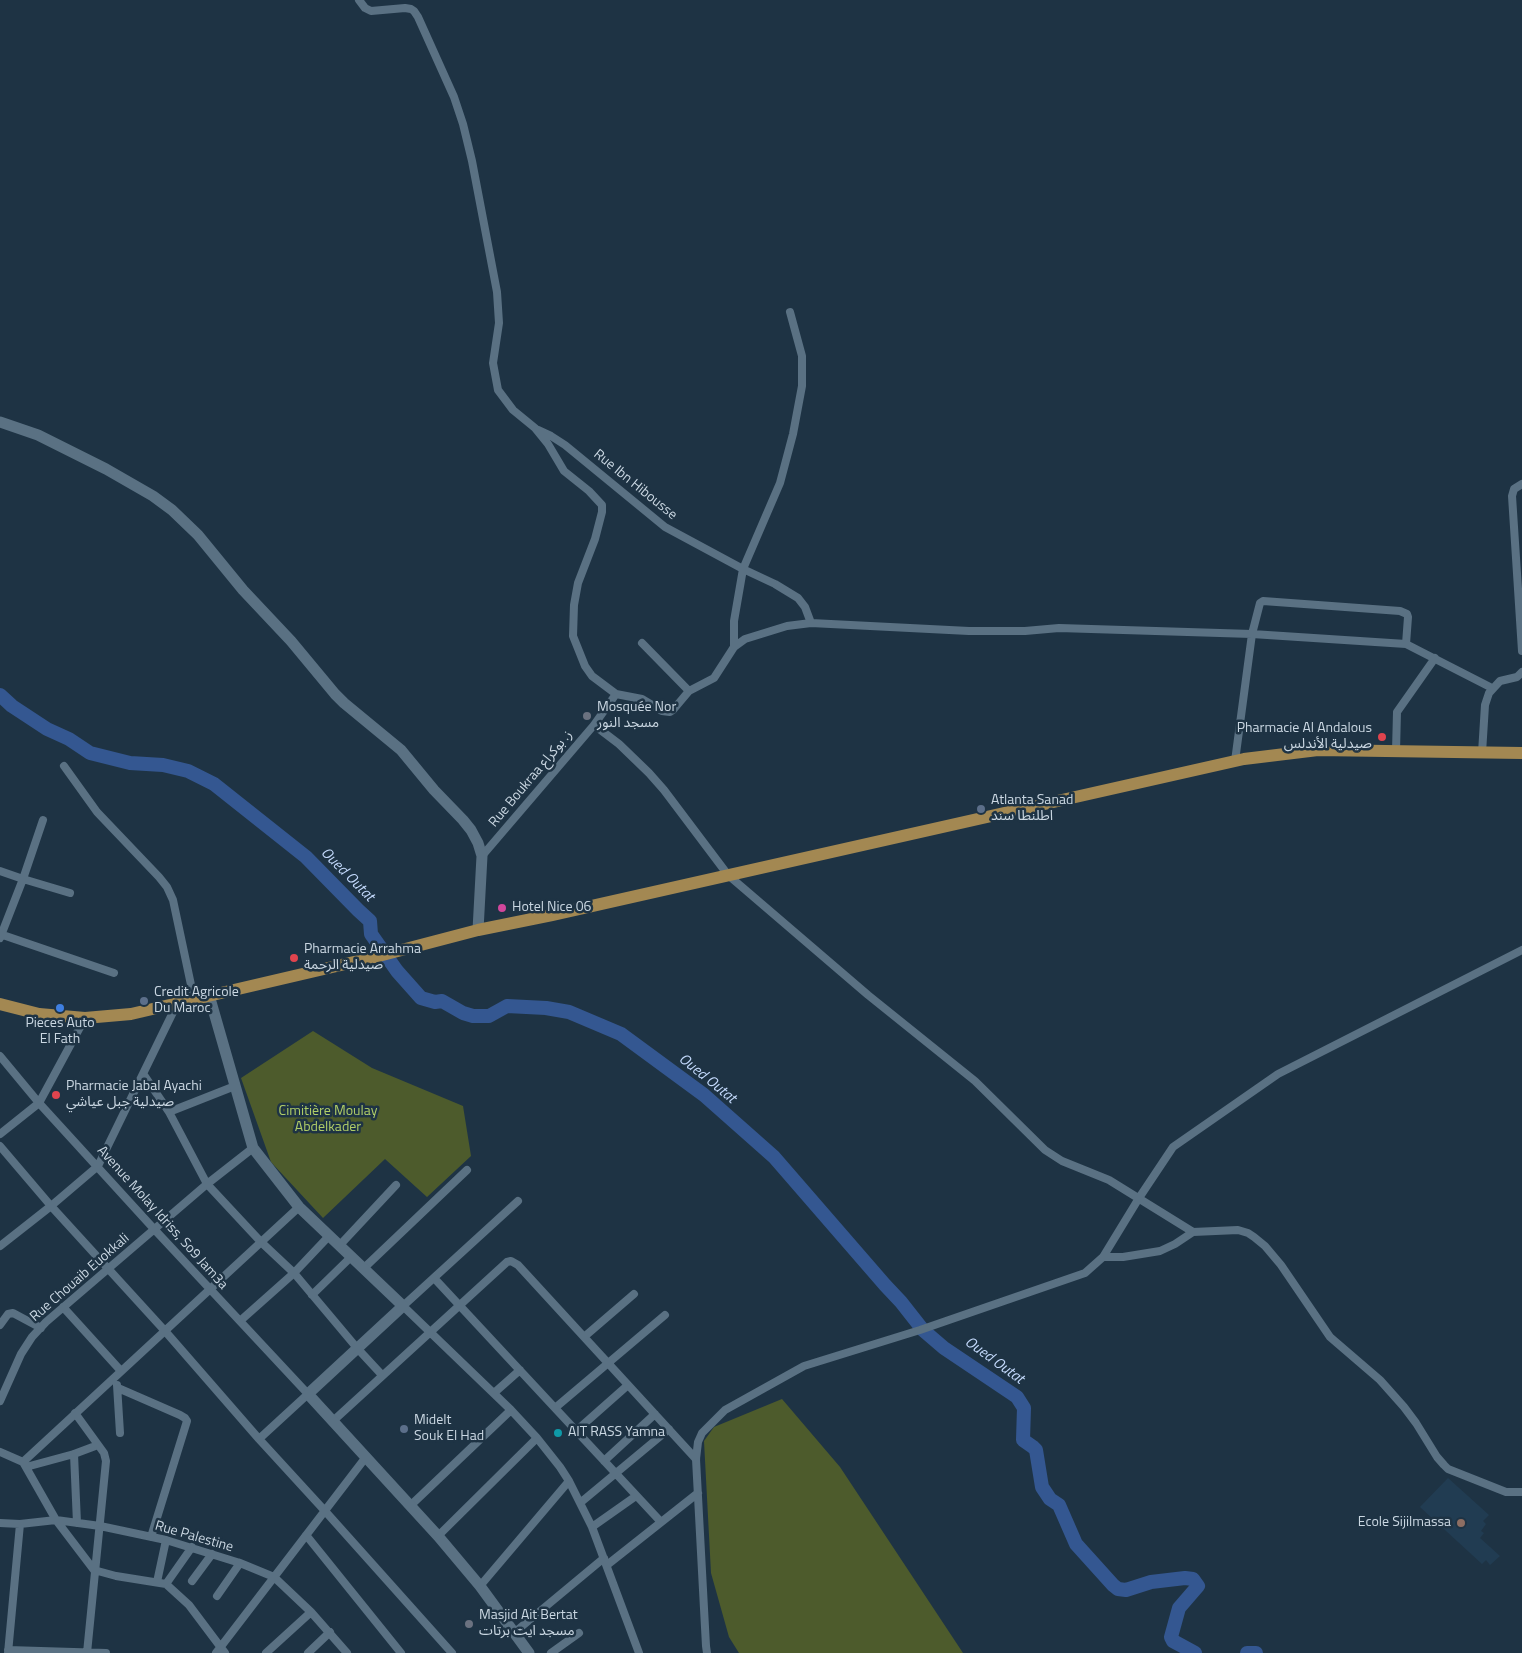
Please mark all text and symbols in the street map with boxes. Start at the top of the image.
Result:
street label: Rue Ibn Hibousse [590,446,680,524]
place label: Mosquée Nor مسجد النور [597,700,676,732]
marker: Mosquée Nor مسجد النور [581,710,593,722]
place label: Pharmacie Al Andalous صيدلية الأندلس [1237,721,1372,754]
street label: Rue Boukraa ز. بوكراع [486,727,576,831]
marker: Pharmacie Al Andalous صيدلية الأندلس [1376,731,1388,743]
place label: Atlanta Sanad اطلنطا سند [991,793,1073,826]
marker: Atlanta Sanad اطلنطا سند [975,803,987,815]
water label: Oued Outat [316,844,378,906]
place label: Hotel Nice 06 [512,900,591,916]
marker: Hotel Nice 06 [496,902,508,914]
place label: Pharmacie Arrahma صيدلية الرحمة [304,942,421,974]
marker: Pharmacie Arrahma صيدلية الرحمة [288,952,300,964]
place label: Credit Agricole Du Maroc [154,985,239,1018]
marker: Credit Agricole Du Maroc [138,995,150,1007]
marker: Pieces Auto El Fath [54,1002,66,1014]
place label: Pieces Auto El Fath [25,1016,95,1048]
water label: Oued Outat [675,1050,739,1108]
place label: Pharmacie Jabal Ayachi صيدلية جبل عياشي [66,1079,202,1112]
marker: Pharmacie Jabal Ayachi صيدلية جبل عياشي [50,1089,62,1101]
park label: Cimitière Moulay Abdelkader [279,1104,377,1136]
street label: Avenue Molay Idriss, So9 Jam3a [93,1143,231,1293]
street label: Rue Chouaib Euokkali [27,1230,133,1326]
water label: Oued Outat [961,1334,1027,1388]
place label: Midelt Souk El Had [414,1413,484,1445]
marker: Midelt Souk El Had [398,1423,410,1435]
place label: AIT RASS Yamna [568,1425,665,1441]
marker: AIT RASS Yamna [552,1427,564,1439]
place label: Ecole Sijilmassa [1358,1515,1451,1531]
marker: Ecole Sijilmassa [1455,1517,1467,1529]
street label: Rue Palestine [153,1518,235,1556]
place label: Masjid Ait Bertat مسجد ايت برتات [479,1608,578,1640]
marker: Masjid Ait Bertat مسجد ايت برتات [463,1618,475,1630]

